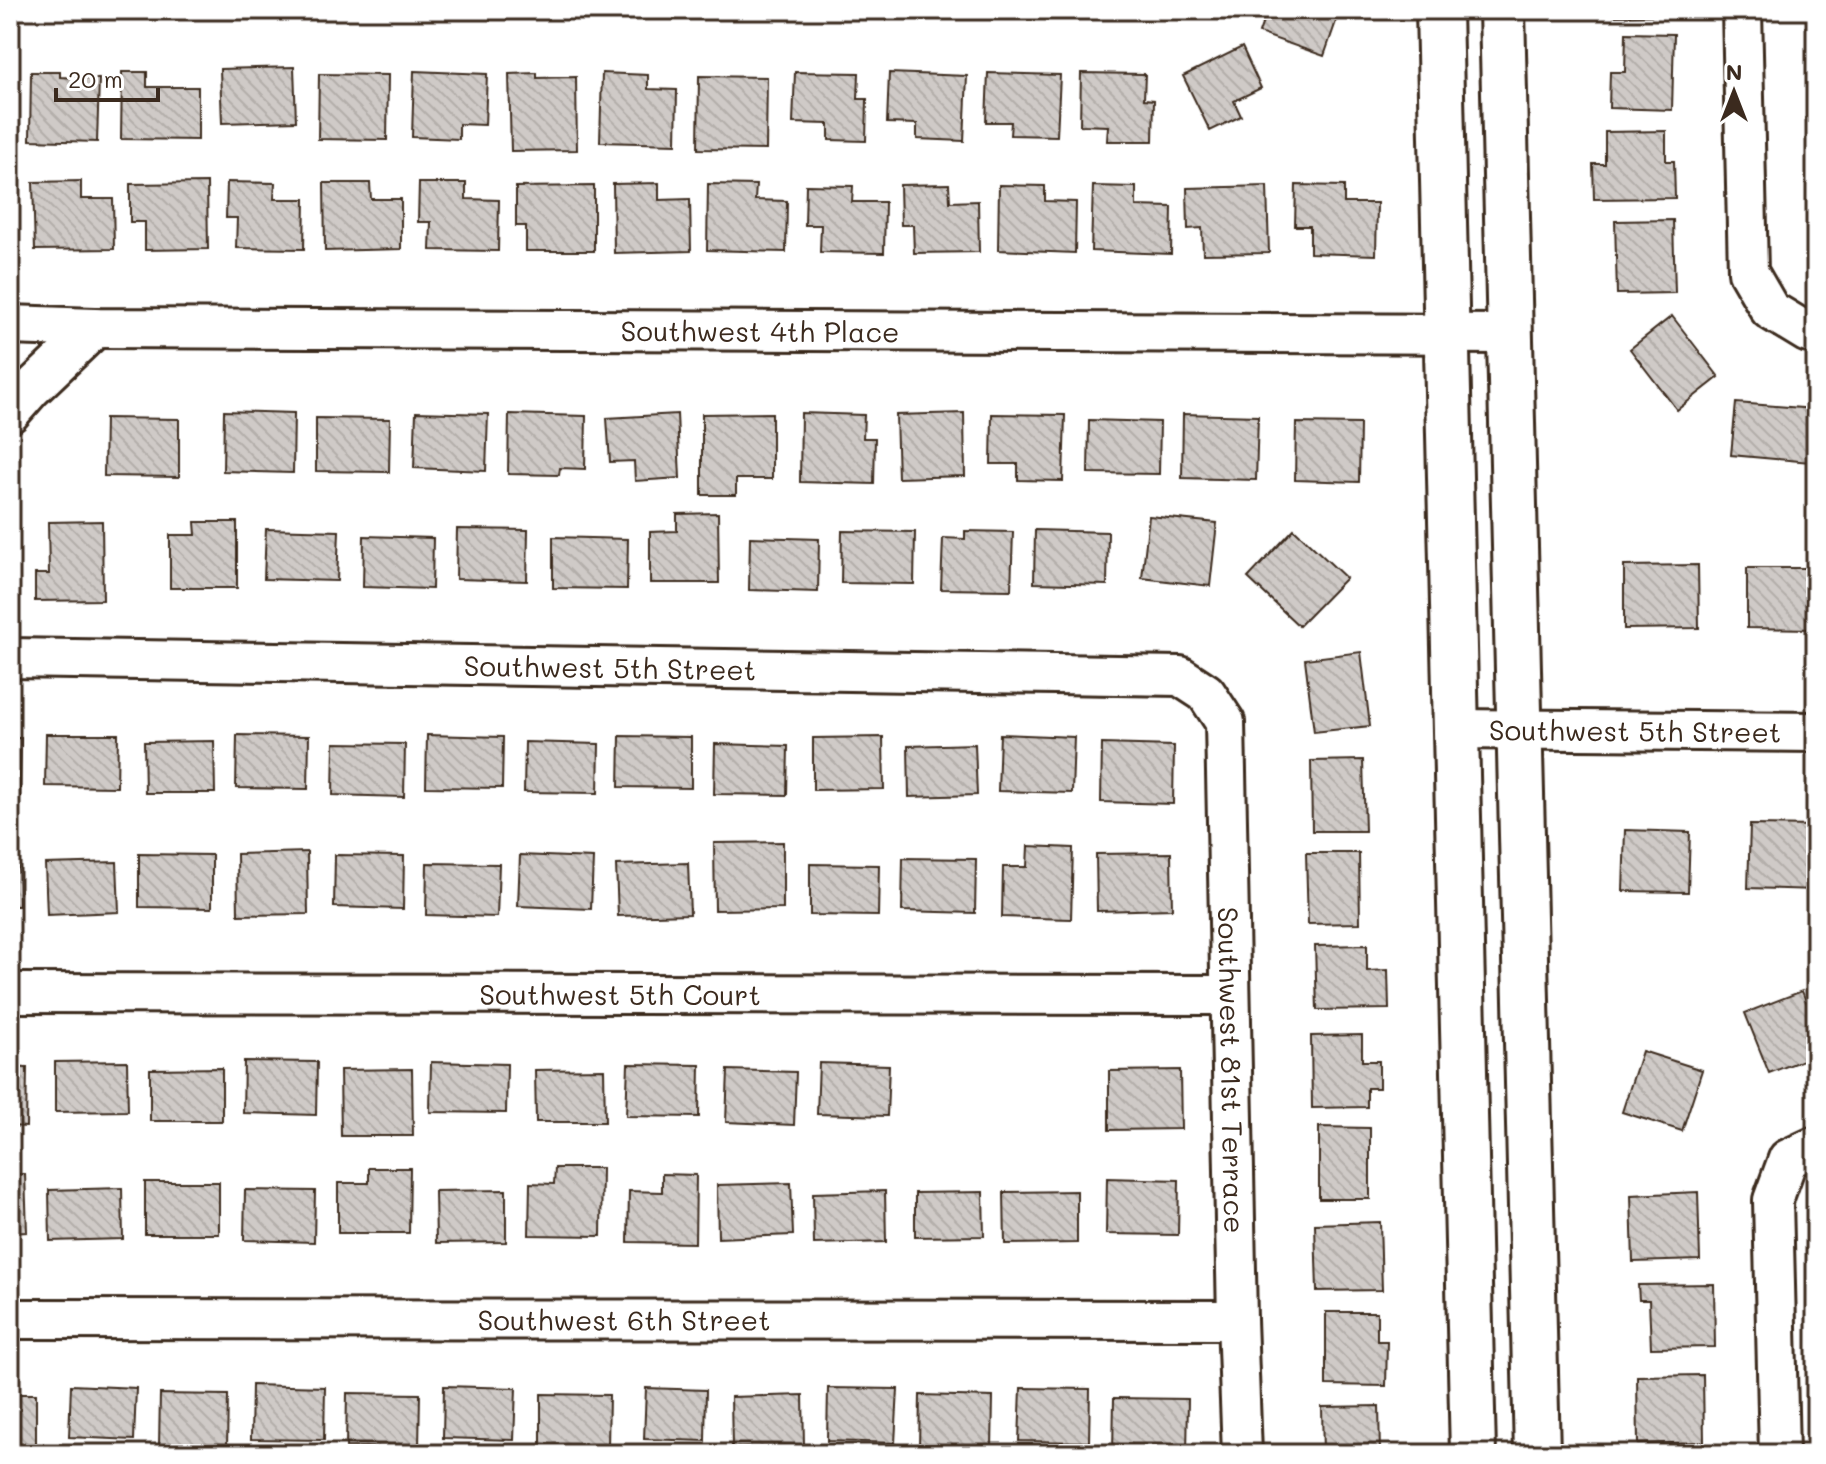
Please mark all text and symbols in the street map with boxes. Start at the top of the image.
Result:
scale bar [56,52,158,102]
north arrow [1694,52,1774,132]
text: N [1726,57,1742,86]
text: 20 m [68,63,123,94]
street label: Southwest 4th Place [620,312,899,349]
street label: Southwest 5th Street [463,647,756,687]
street label: Southwest 5th Street [1489,711,1781,750]
street label: Southwest 81st Terrace [1211,906,1253,1234]
street label: Southwest 5th Court [479,976,761,1012]
street label: Southwest 6th Street [477,1301,771,1338]

